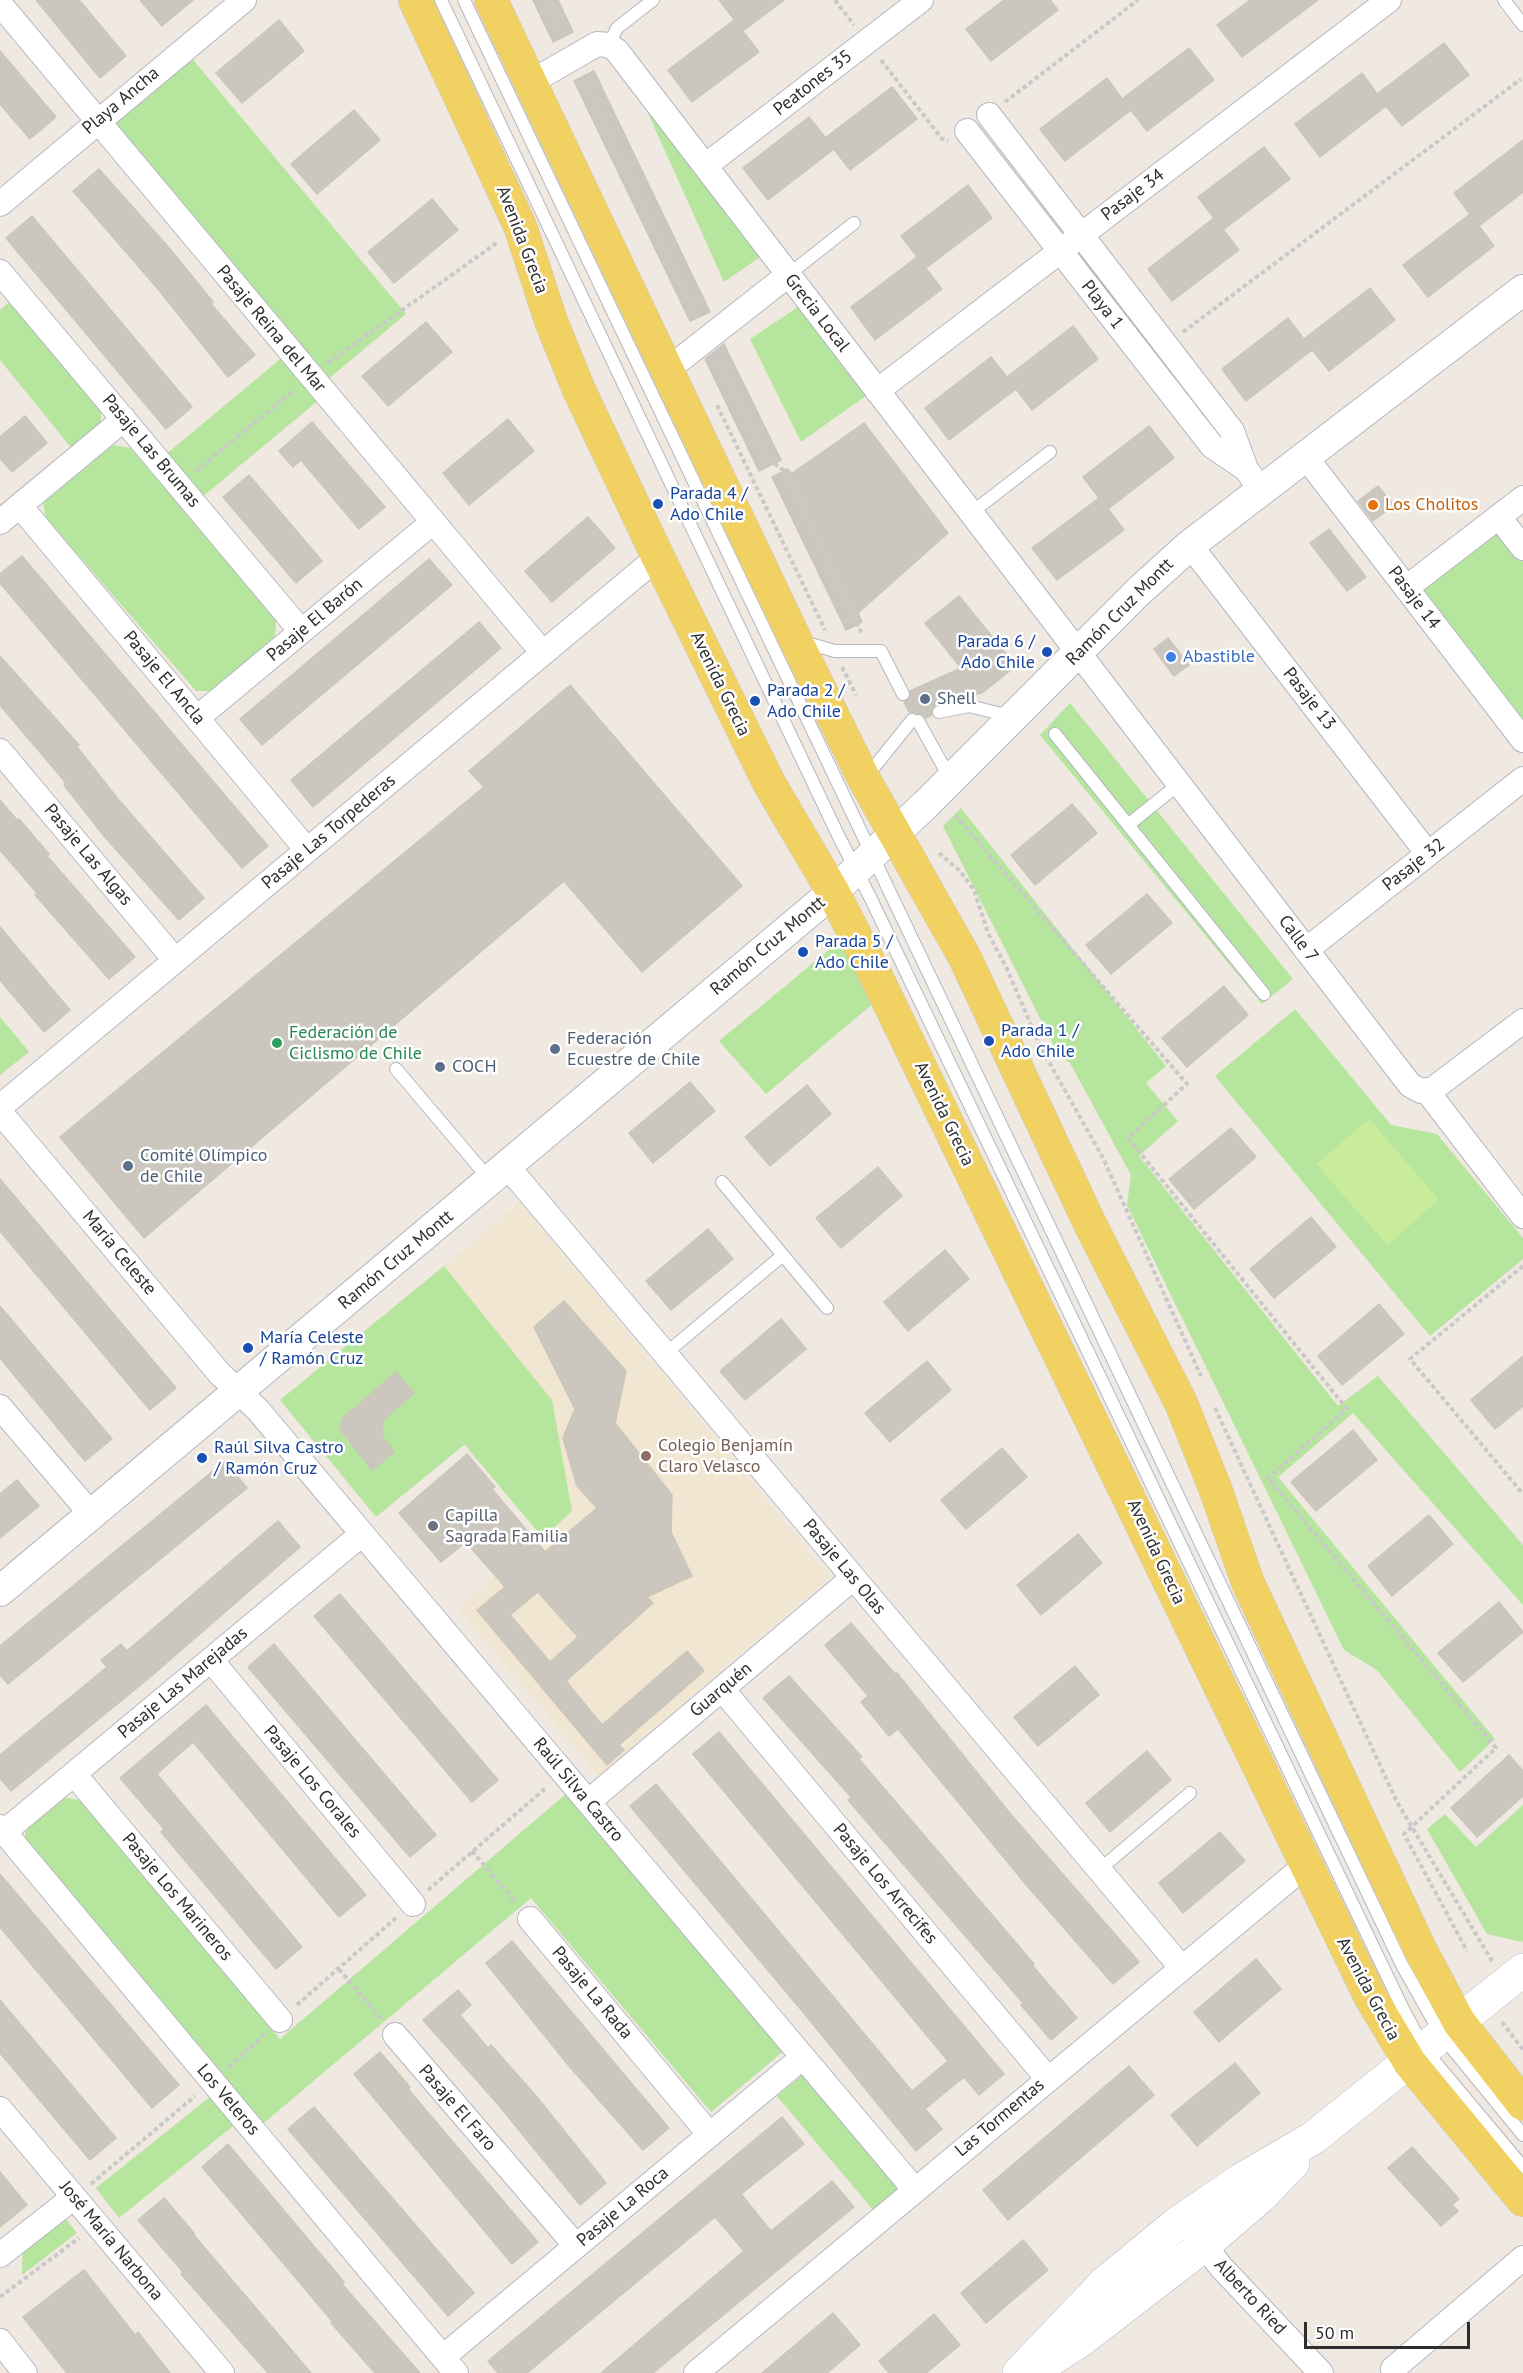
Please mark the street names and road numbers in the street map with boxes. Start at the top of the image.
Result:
street label: Peatones 35 [769,46,857,120]
street label: Playa Ancha [78,63,164,139]
street label: Pasaje 34 [1097,164,1169,226]
street label: Avenida Grecia [492,183,552,297]
street label: Pasaje Reina del Mar [212,261,330,397]
street label: Grecia Local [780,270,854,356]
street label: Playa 1 [1076,276,1128,334]
street label: Pasaje Las Brumas [97,390,205,512]
street label: Ramón Cruz Montt [1062,554,1178,670]
street label: Pasaje 14 [1383,562,1445,634]
street label: Pasaje El Barón [263,574,367,666]
street label: Pasaje El Ancla [118,627,210,729]
street label: Avenida Grecia [685,628,755,740]
street label: Pasaje 13 [1278,663,1340,735]
street label: Pasaje Las Torpederas [258,770,400,894]
street label: Pasaje Las Algas [39,800,137,910]
street label: Pasaje 32 [1378,834,1450,896]
street label: Ramón Cruz Montt [706,892,830,1000]
street label: Calle 7 [1273,911,1323,967]
street label: Avenida Grecia [909,1058,979,1170]
street label: María Celeste [77,1206,161,1300]
street label: Ramón Cruz Montt [334,1206,458,1314]
street label: Avenida Grecia [1122,1496,1190,1608]
street label: Pasaje Las Olas [798,1515,890,1619]
street label: Pasaje Las Marejadas [114,1623,252,1743]
street label: Guarquén [686,1658,756,1722]
street label: Pasaje Los Corales [259,1721,365,1843]
street label: Raúl Silva Castro [528,1733,628,1847]
street label: Pasaje Los Arrecifes [828,1819,942,1949]
street label: Pasaje Los Marineros [117,1829,237,1965]
street label: Avenida Grecia [1332,1934,1404,2044]
street label: Pasaje La Rada [547,1942,637,2044]
street label: Los Veleros [192,2060,264,2140]
street label: Pasaje El Faro [414,2060,500,2156]
street label: Las Tormentas [951,2074,1049,2162]
street label: Pasaje La Roca [573,2162,673,2252]
street label: José María Narbona [55,2177,167,2305]
street label: Alberto Ried [1209,2255,1291,2339]

